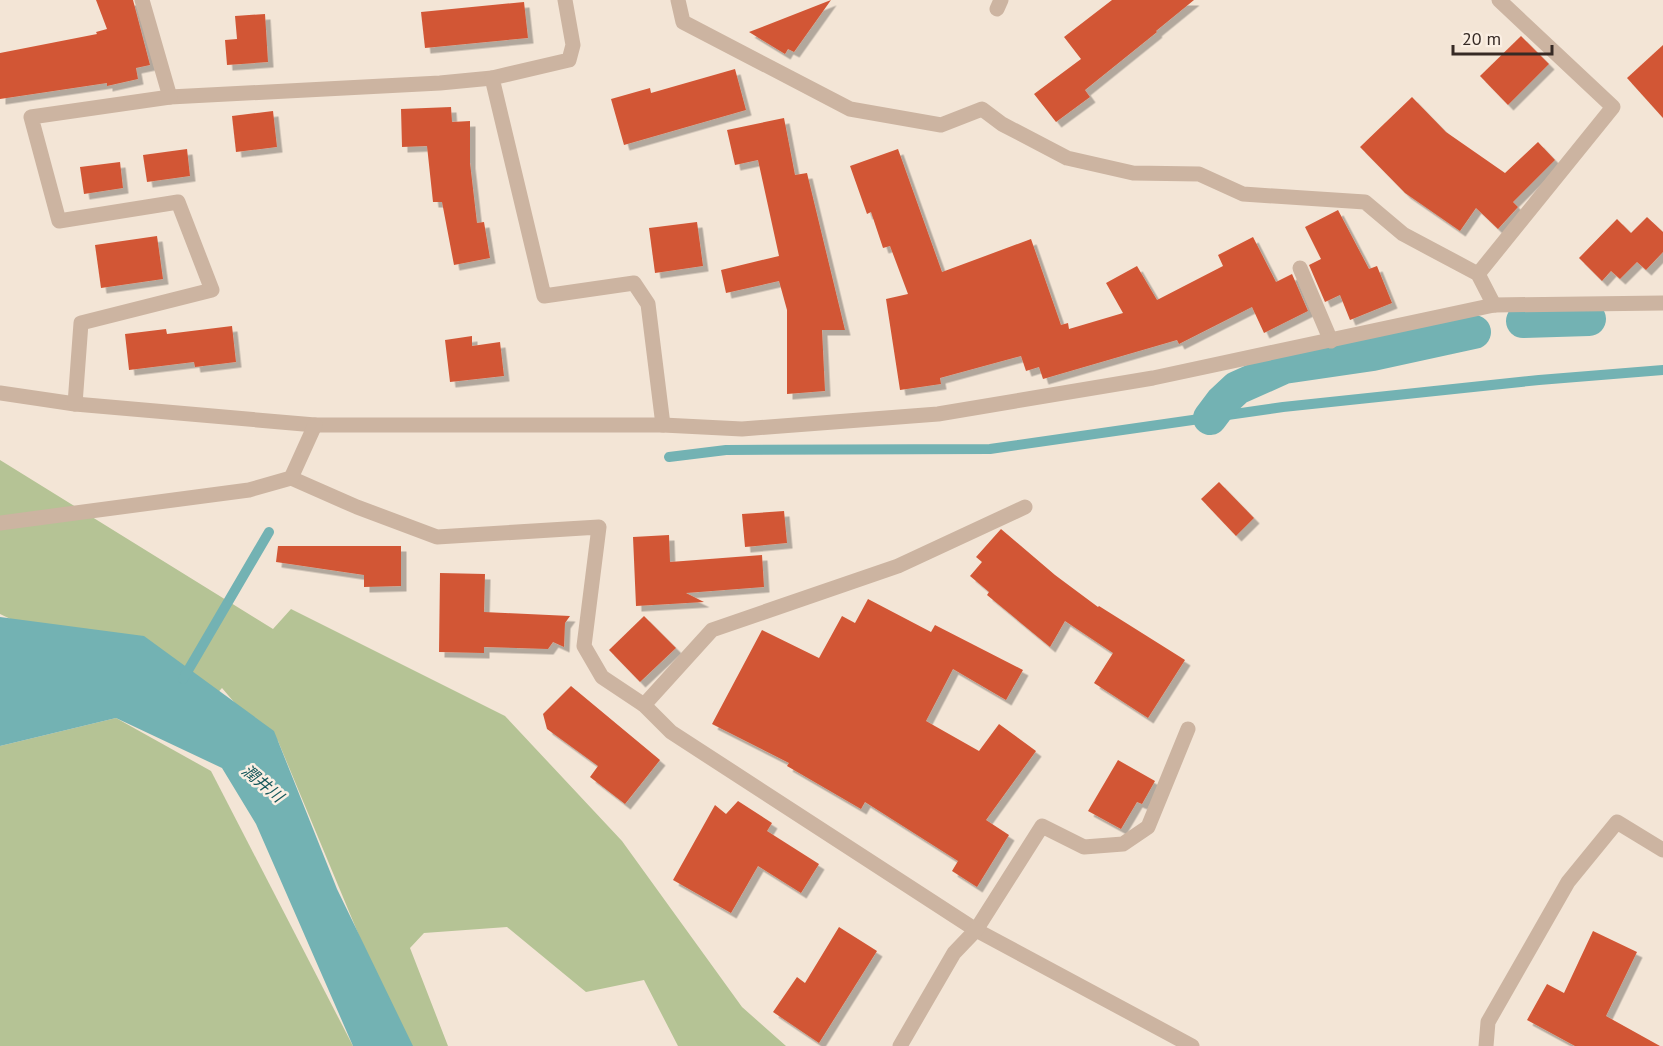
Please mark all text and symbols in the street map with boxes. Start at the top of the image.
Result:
scale bar [1453,18,1552,56]
text: 20 m [1462,27,1501,50]
water label: 潤井川 [238,760,289,807]

